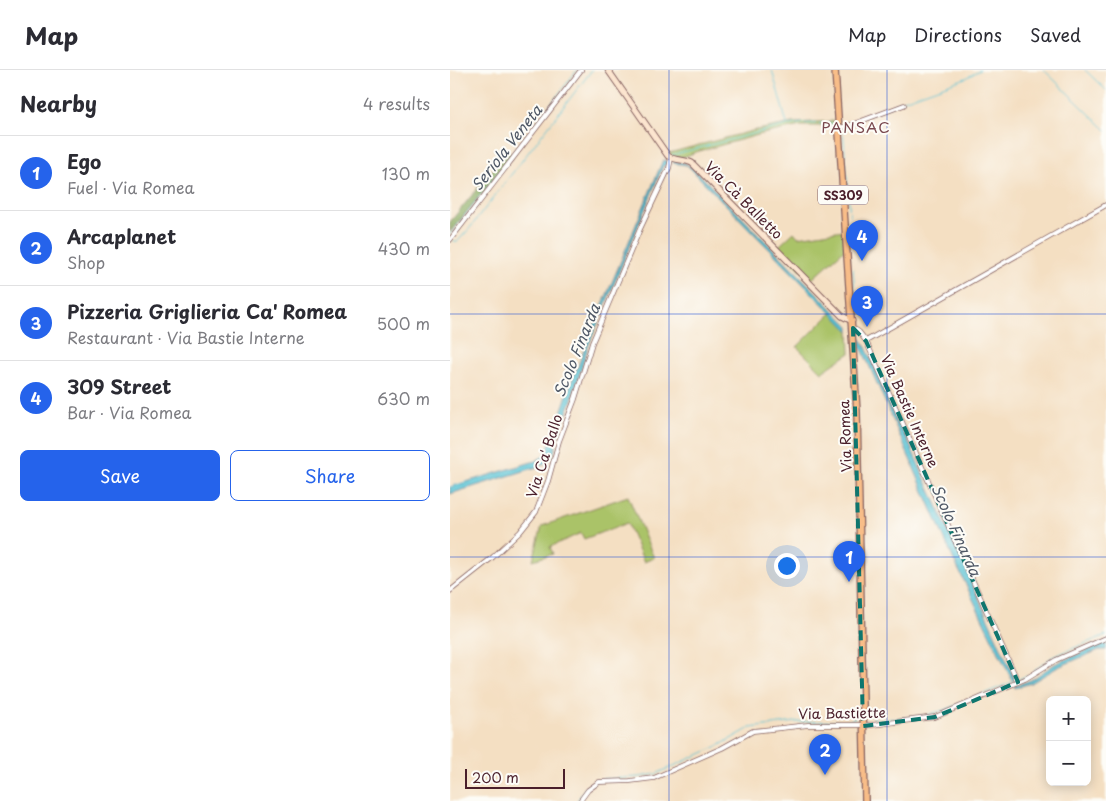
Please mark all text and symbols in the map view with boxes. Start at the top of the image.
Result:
text: Map [25,17,78,53]
text: Map [848,21,886,48]
text: Directions [914,21,1002,48]
text: Saved [1030,21,1081,48]
text: Nearby [20,87,97,119]
text: 4 results [363,91,430,115]
water label: Seriola Veneta [465,99,547,195]
district label: PANSAC [821,115,891,138]
text: Ego [67,147,101,175]
street label: Via Cà Balletto [700,156,788,244]
text: 1 [32,161,40,185]
text: 130 m [382,161,430,185]
text: Fuel · Via Romea [67,175,194,199]
road number: SS309 [818,186,868,204]
pin: 4 [846,220,878,261]
text: Arcaplanet [67,222,176,250]
text: 2 [30,236,42,260]
text: 430 m [378,236,430,260]
text: Shop [67,250,105,274]
pin: 3 [851,286,883,327]
text: Pizzeria Griglieria Ca' Romea [67,297,347,325]
water label: Scolo Finarda [547,299,605,400]
text: 3 [31,311,41,335]
text: 500 m [377,311,430,335]
text: Restaurant · Via Bastie Interne [67,325,305,349]
street label: Via Bastie Interne [876,351,944,471]
text: 309 Street [67,372,172,400]
text: 4 [31,386,41,410]
text: 630 m [377,386,430,410]
street label: Via Romea [833,399,857,473]
text: Bar · Via Romea [67,400,192,424]
street label: Via Ca' Ballo [521,411,567,501]
button: Save [20,450,220,501]
button: Share [230,450,430,501]
water label: Scolo Finarda [926,480,988,580]
pin: 1 [833,541,865,582]
your location [774,553,800,579]
map controls [1046,696,1091,786]
button: + [1046,696,1091,741]
street label: Via Bastiette [798,702,886,724]
pin: 2 [809,734,841,775]
button: − [1046,741,1091,786]
scale bar [465,766,565,789]
text: 200 m [472,767,519,788]

